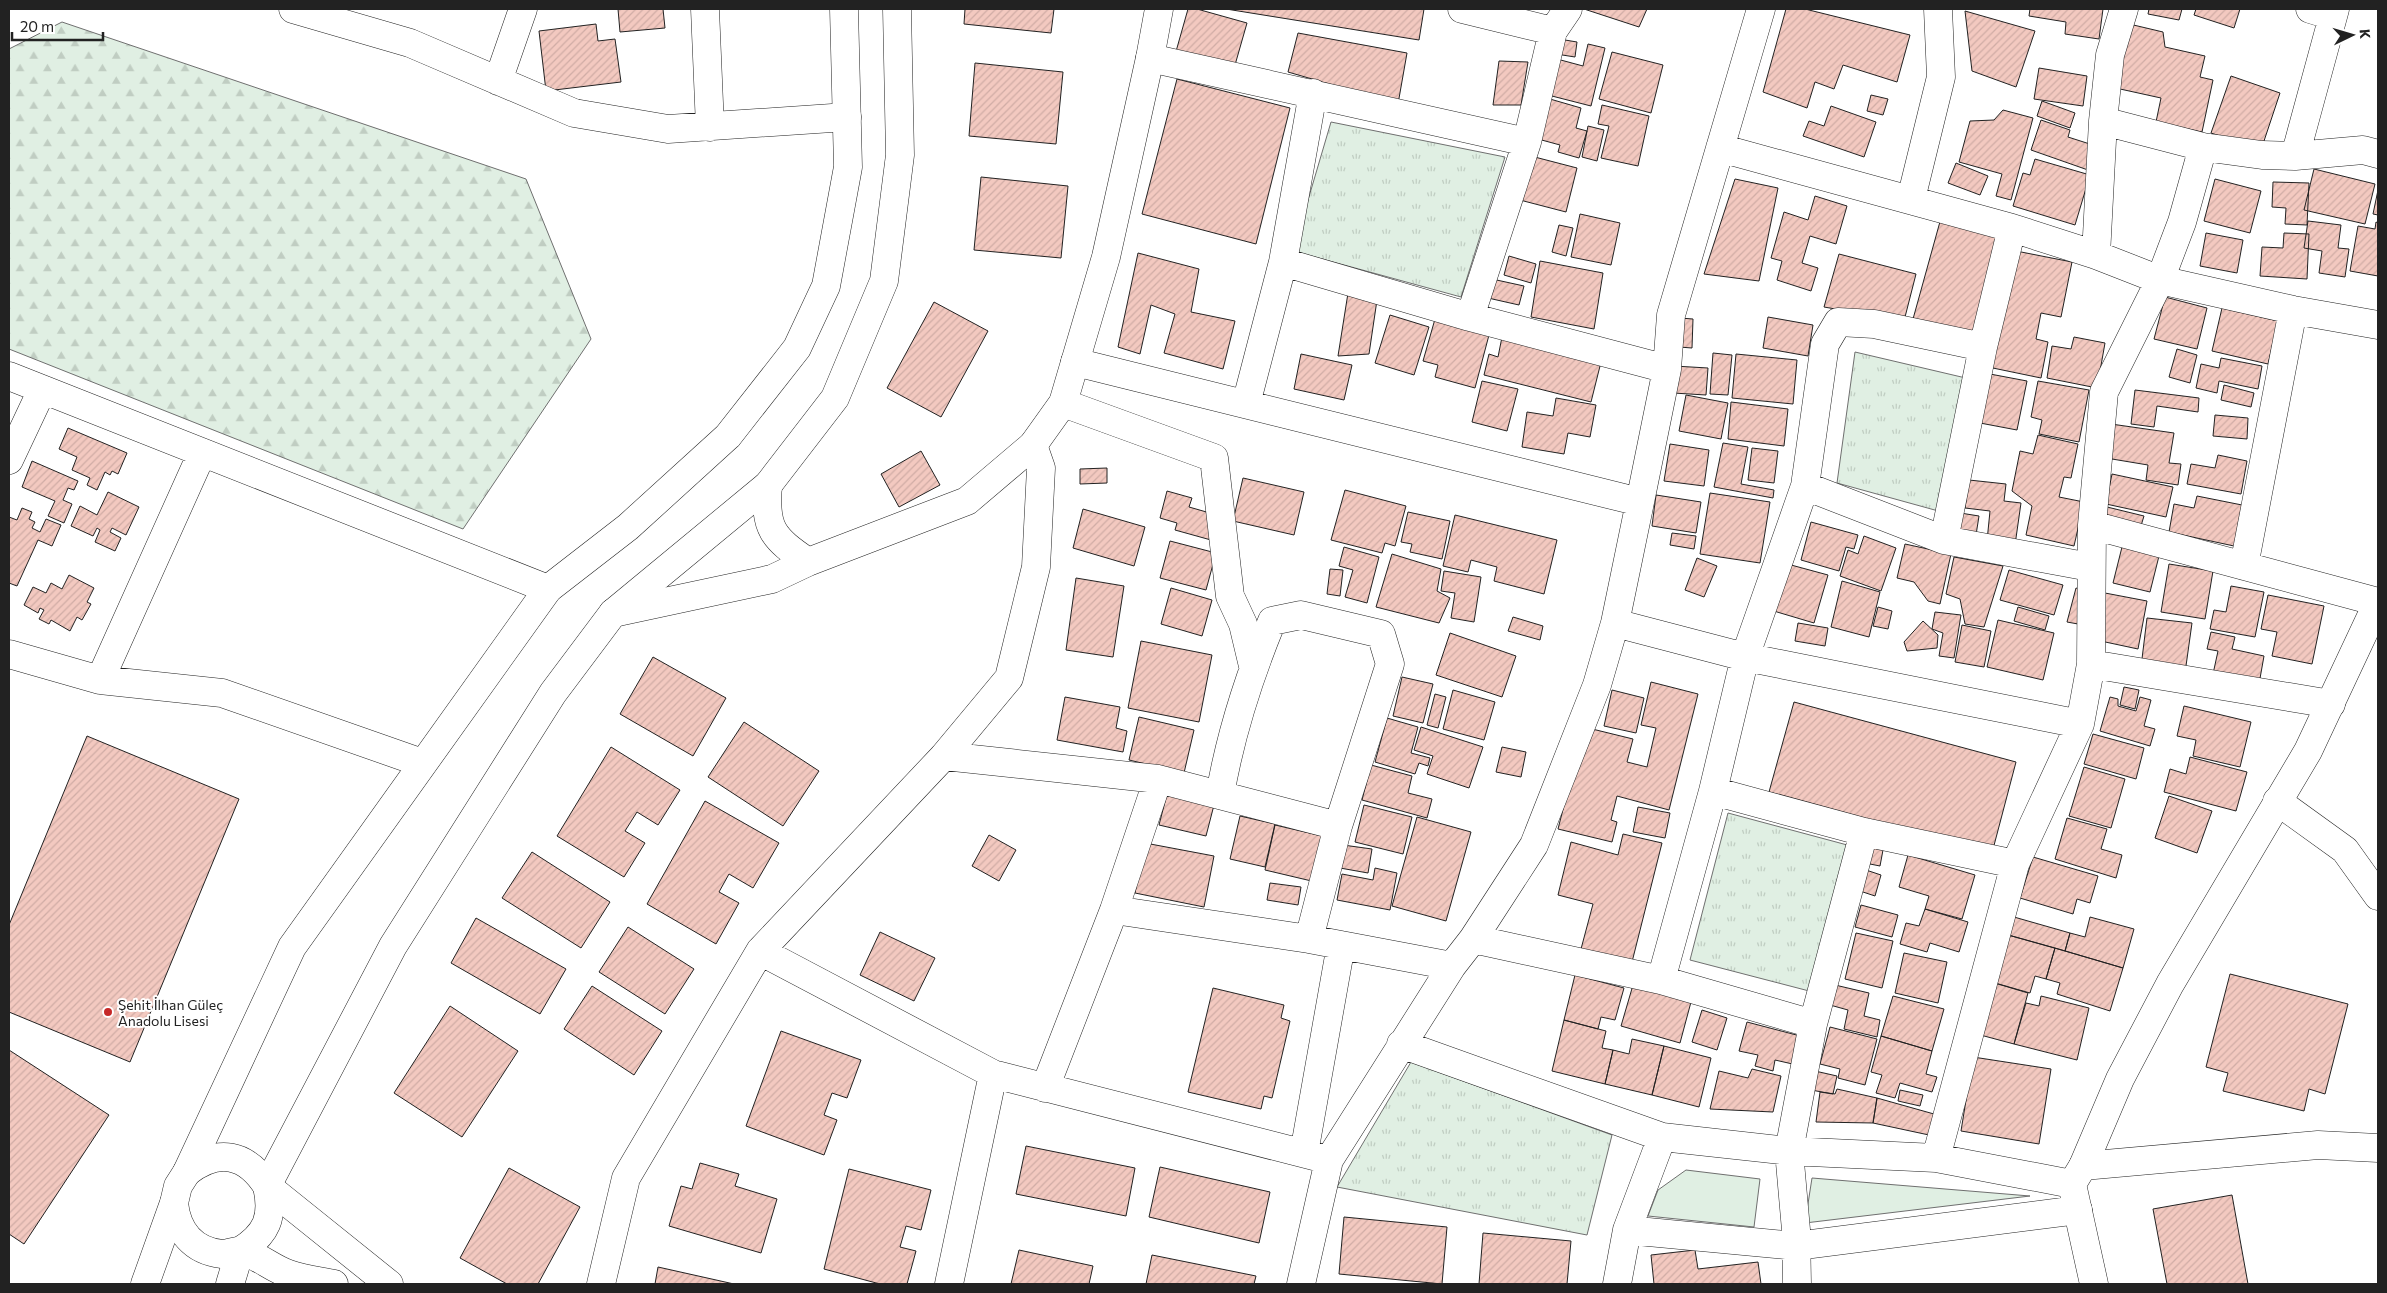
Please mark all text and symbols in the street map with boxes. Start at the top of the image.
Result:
scale bar [12,10,104,42]
north arrow [2327,10,2377,60]
text: 20 m [20,17,54,35]
text: K [2357,28,2374,40]
place label: Şehit İlhan Güleç Anadolu Lisesi [118,996,223,1029]
marker: Şehit İlhan Güleç Anadolu Lisesi [102,1006,114,1018]

